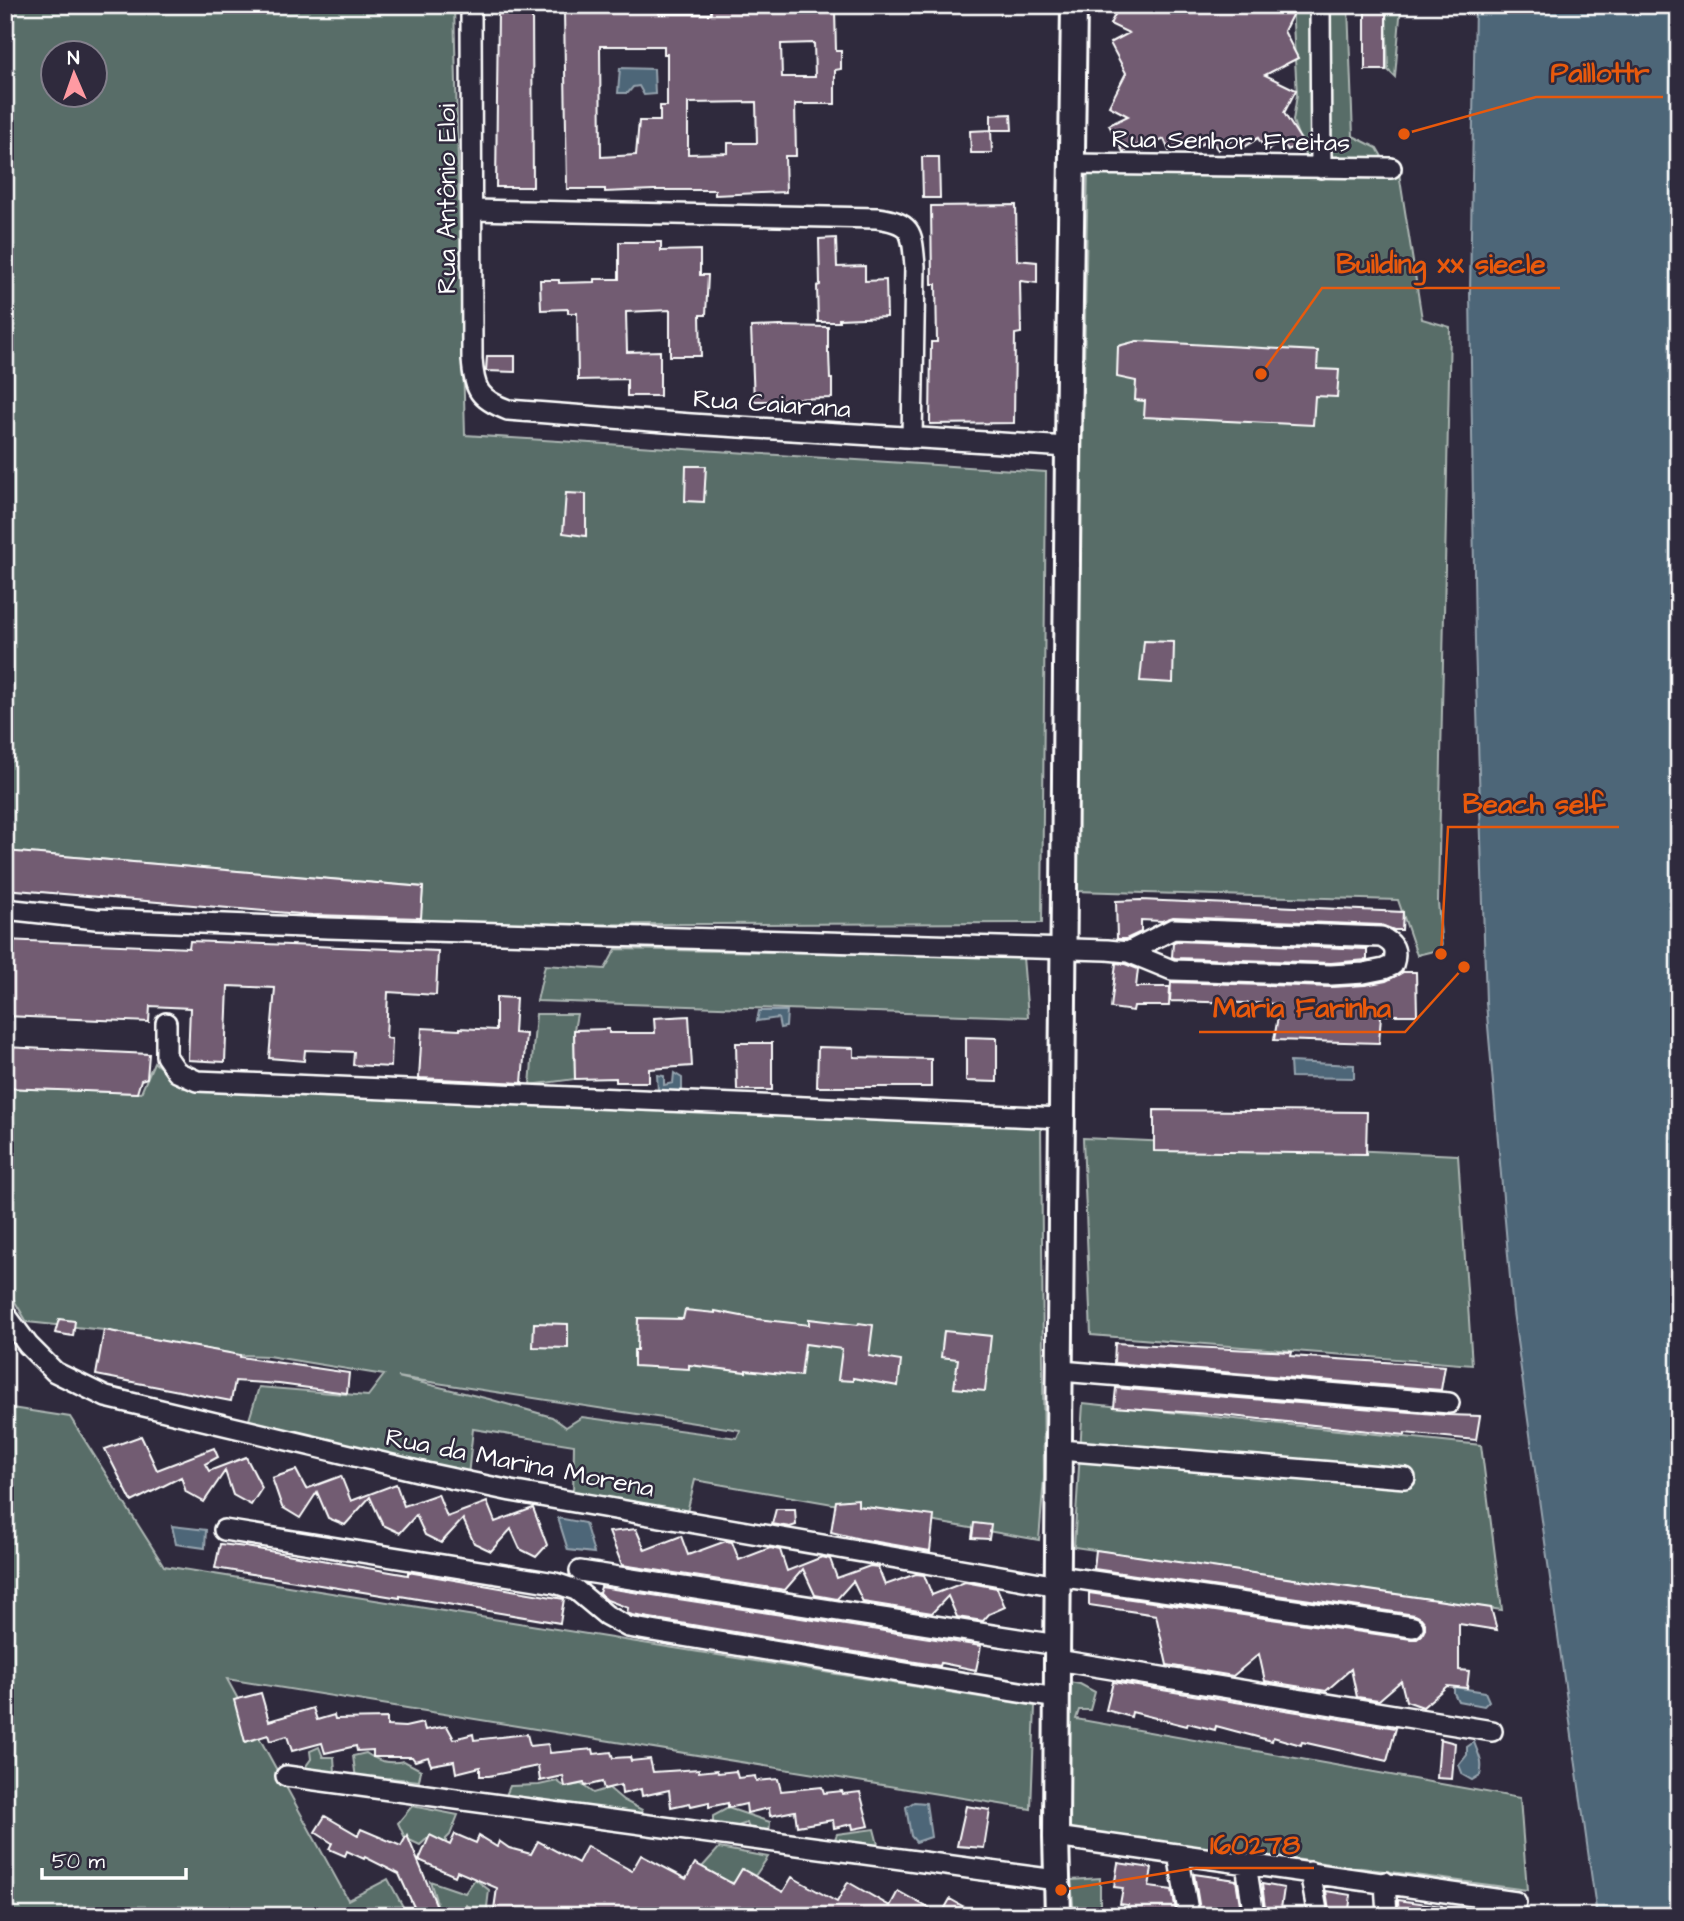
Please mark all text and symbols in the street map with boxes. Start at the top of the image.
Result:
north arrow [38,38,108,108]
text: N [67,45,80,72]
callout: Paillottr [1536,48,1663,97]
text: Paillottr [1551,54,1650,93]
street label: Rua Antônio Eloi [429,104,465,294]
street label: Rua Senhor Freitas [1111,121,1351,161]
callout: Building xx siecle [1322,239,1560,288]
text: Building xx siecle [1336,245,1546,286]
street label: Rua Caiarana [692,381,852,427]
callout: Beach self [1448,778,1619,827]
text: Beach self [1463,785,1607,824]
callout: Maria Farinha [1199,983,1405,1032]
text: Maria Farinha [1213,989,1392,1028]
street label: Rua da Marina Morena [382,1419,657,1507]
callout: 160278 [1196,1819,1314,1868]
text: 160278 [1210,1826,1300,1865]
scale bar [42,1837,186,1881]
text: 50 m [52,1847,106,1876]

